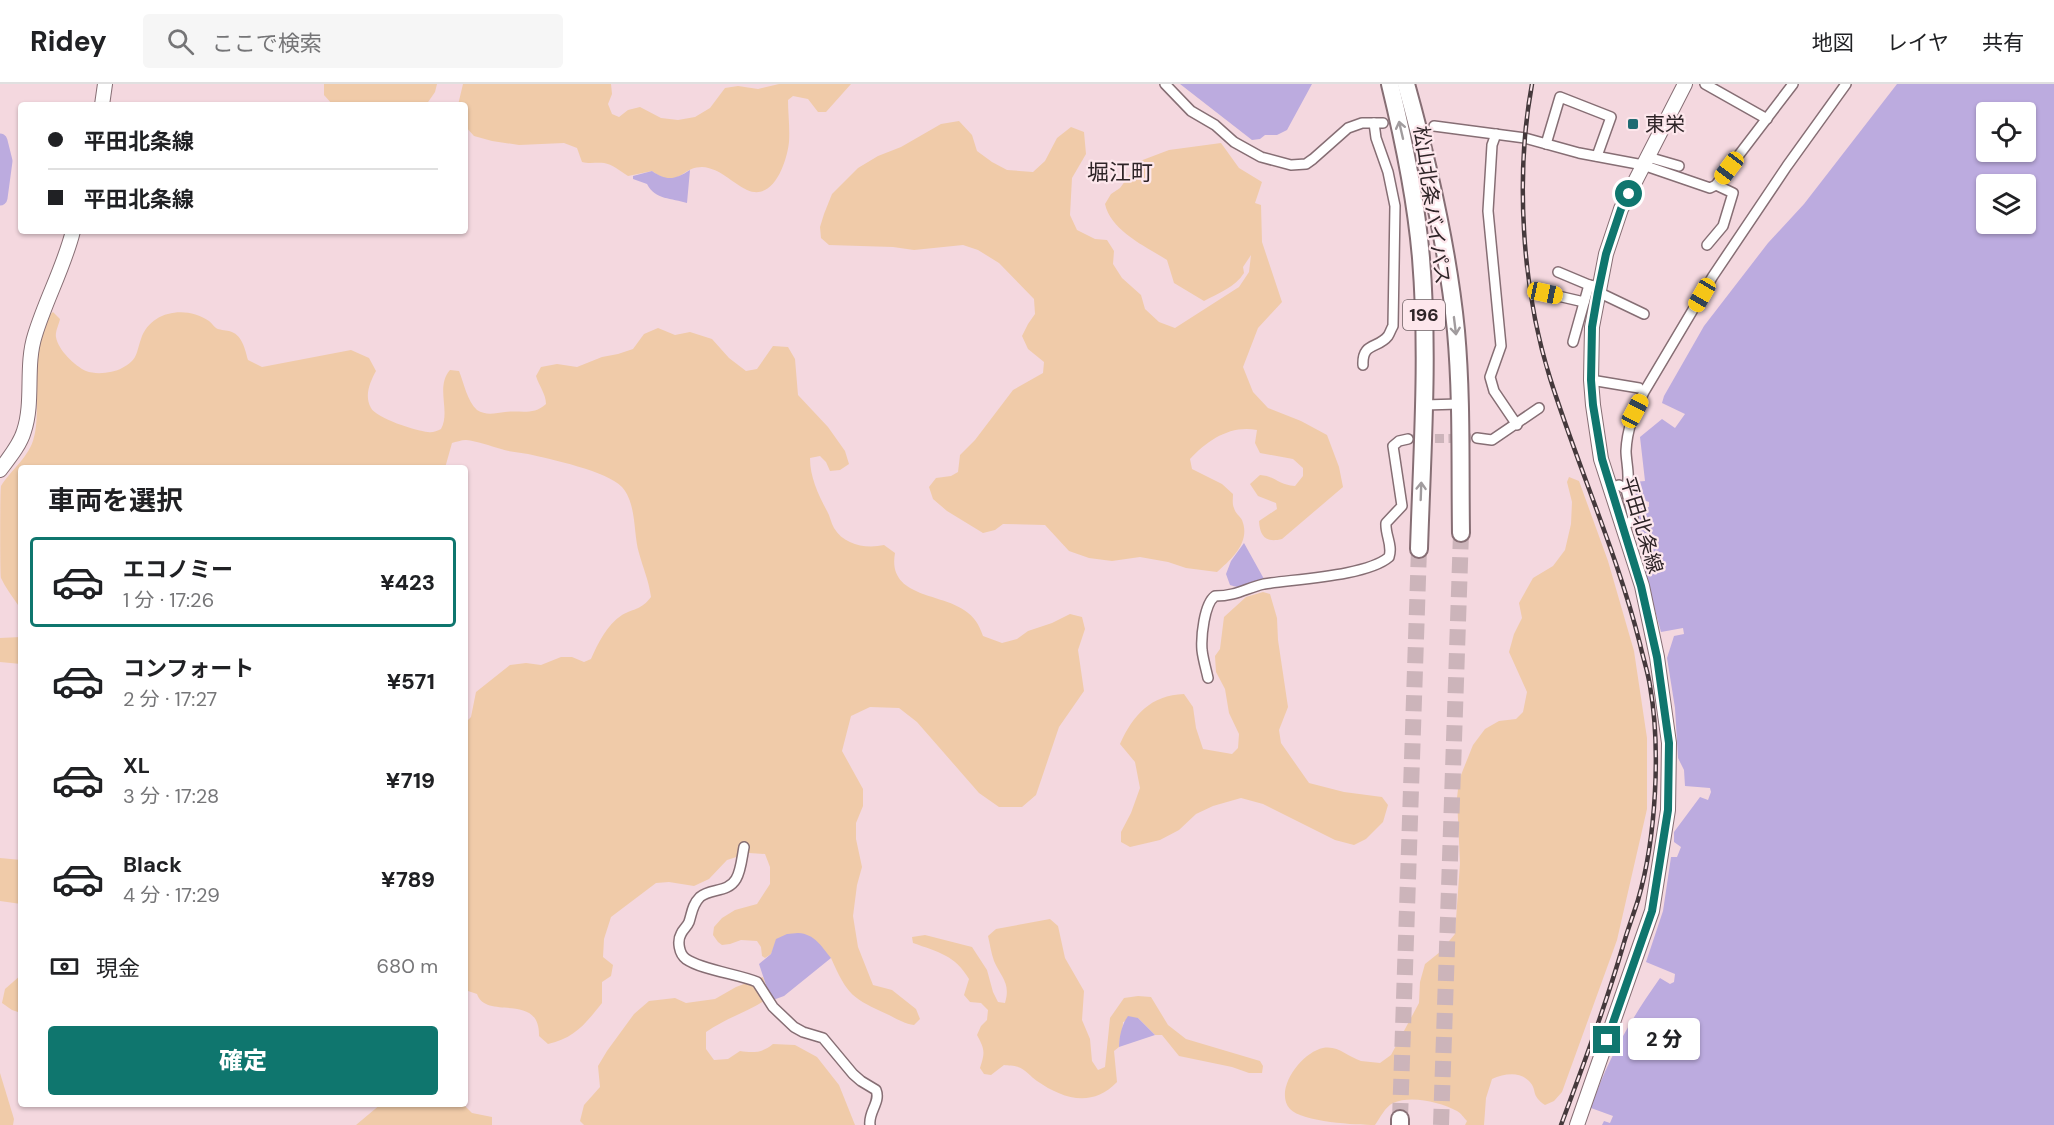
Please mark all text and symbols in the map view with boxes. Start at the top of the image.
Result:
search box [143,14,563,68]
text: Ridey [30,23,107,60]
icon: search [164,25,197,58]
text: ここで検索 [212,29,322,58]
text: 地図 [1812,29,1854,57]
text: レイヤ [1887,29,1949,57]
text: 共有 [1982,29,2024,57]
map controls [1976,102,2036,234]
button: locate [1976,102,2036,162]
place label: 東栄 [1645,111,1685,137]
marker: 東栄 [1626,117,1640,131]
one-way arrow [1395,120,1407,139]
street label: 松山北条バイパス [1408,124,1456,286]
text: 平田北条線 [84,127,194,156]
car [1711,148,1747,188]
district label: 堀江町 [1087,158,1153,187]
button: layers [1976,174,2036,234]
route start [1615,180,1642,207]
text: 平田北条線 [84,185,194,214]
car [1685,275,1719,315]
car [1526,280,1564,306]
road number: 196 [1403,300,1445,330]
one-way arrow [1449,316,1460,336]
car [1619,391,1651,431]
street label: 平田北条線 [1615,473,1669,577]
one-way arrow [1415,481,1426,501]
text: 車両を選択 [48,483,183,518]
icon: car [51,555,105,609]
text: エコノミー [123,555,233,584]
text: ¥423 [380,568,435,597]
text: 1 分 · 17:26 [123,587,214,613]
icon: car [51,654,105,708]
text: コンフォート [123,654,254,683]
text: ¥571 [387,667,435,696]
text: 2 分 · 17:27 [123,686,217,712]
text: XL [123,751,150,780]
icon: car [51,753,105,807]
text: ¥719 [386,766,435,795]
text: 3 分 · 17:28 [123,783,219,809]
text: Black [123,850,182,879]
icon: car [51,852,105,906]
text: ¥789 [381,865,435,894]
text: 4 分 · 17:29 [123,882,220,908]
icon: cash [48,950,81,983]
text: 680 m [376,953,438,979]
text: 現金 [96,954,140,983]
callout: 2 分 [1628,1019,1700,1061]
button: 確定 [48,1026,438,1095]
route end [1593,1026,1620,1053]
text: 2 分 [1646,1026,1682,1052]

